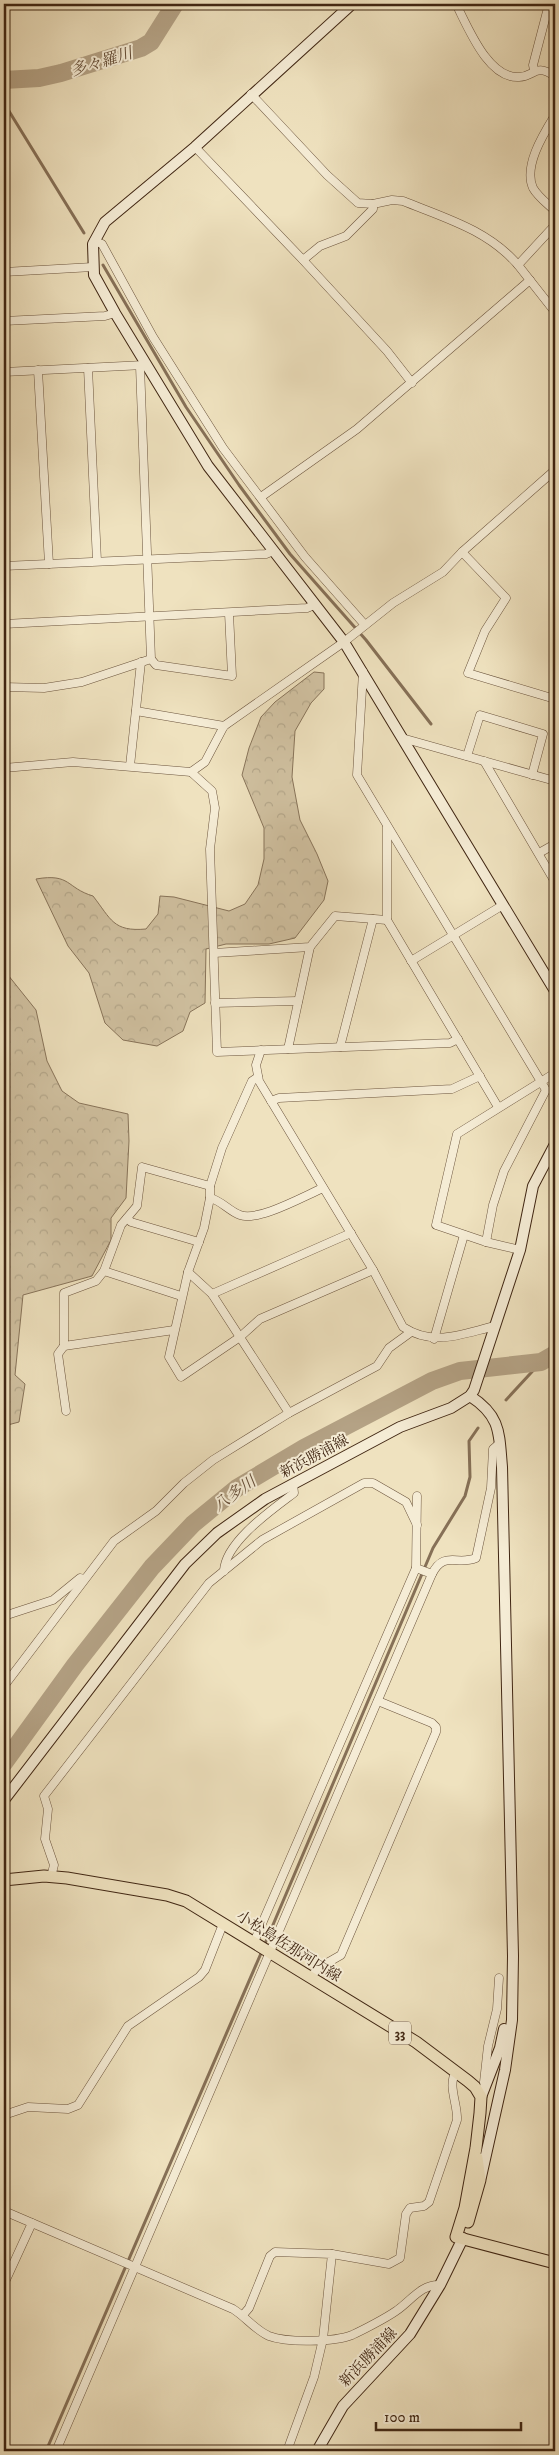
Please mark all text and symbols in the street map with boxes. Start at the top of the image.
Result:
water label: 多々羅川 [68,42,137,81]
street label: 新浜勝浦線 [277,1430,352,1482]
water label: 八多川 [209,1470,261,1516]
street label: 小松島佐那河内線 [233,1907,345,1986]
road number: 33 [389,2022,411,2045]
street label: 新浜勝浦線 [335,2324,401,2391]
scale bar [376,2400,522,2432]
text: 100 m [384,2408,420,2427]

